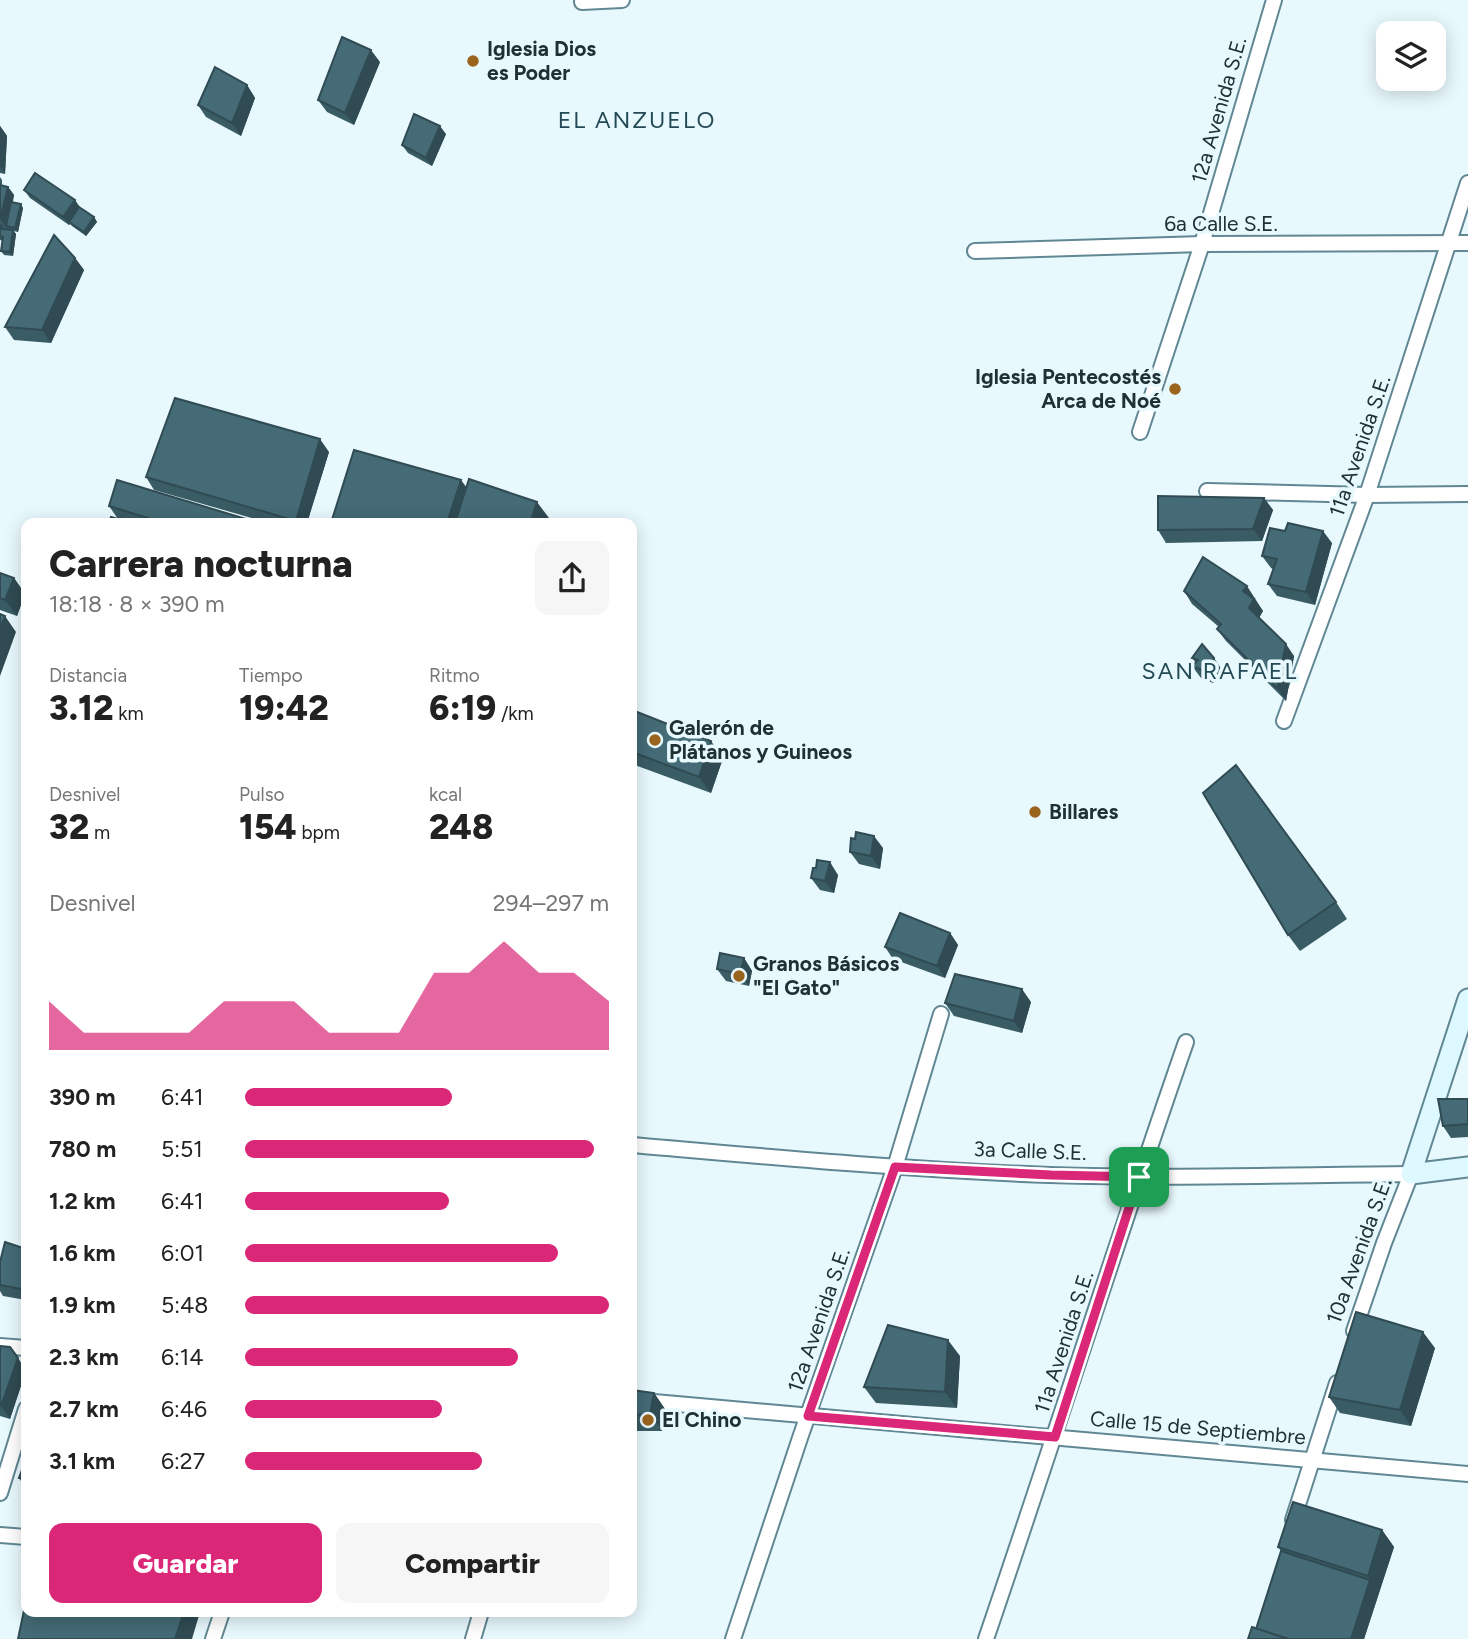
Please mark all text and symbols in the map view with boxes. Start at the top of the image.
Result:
map controls [1376,21,1446,91]
button: layers [1376,21,1446,91]
street label: 12a Avenida S.E. [1186,34,1251,186]
place label: Iglesia Dios es Poder [487,36,596,85]
marker: Iglesia Dios es Poder [465,53,481,69]
district label: EL ANZUELO [558,106,716,134]
street label: 6a Calle S.E. [1164,211,1278,236]
place label: Iglesia Pentecostés Arca de Noé [975,364,1161,413]
street label: 11a Avenida S.E. [1324,372,1395,520]
marker: Iglesia Pentecostés Arca de Noé [1167,381,1183,397]
text: Carrera nocturna [49,541,353,587]
button: share [535,541,609,615]
text: 18:18 · 8 × 390 m [49,590,225,618]
district label: SAN RAFAEL [1142,657,1298,685]
text: Distancia [49,664,127,687]
text: Tiempo [239,664,303,687]
text: Ritmo [429,664,480,687]
text: 3.12 [49,687,113,729]
text: 19:42 [239,687,329,729]
text: 6:19 [429,687,496,729]
text: km [113,702,144,725]
text: /km [496,702,534,725]
place label: Galerón de Plátanos y Guineos [669,715,852,764]
marker: Galerón de Plátanos y Guineos [647,732,663,748]
text: Desnivel [49,783,121,806]
text: Pulso [239,783,285,806]
text: kcal [429,783,462,806]
place label: Billares [1049,799,1118,824]
marker: Billares [1027,804,1043,820]
text: 32 [49,806,89,848]
text: 154 [239,806,297,848]
text: 248 [429,806,493,848]
text: m [89,821,110,844]
text: bpm [297,821,340,844]
text: Desnivel [49,889,136,917]
text: 294–297 m [493,889,609,917]
place label: Granos Básicos "El Gato" [753,951,900,1000]
marker: Granos Básicos "El Gato" [731,968,747,984]
text: 390 m [49,1083,116,1111]
text: 6:41 [161,1083,204,1111]
text: 780 m [49,1135,116,1163]
text: 5:51 [161,1135,203,1163]
street label: 3a Calle S.E. [973,1136,1087,1165]
pin [1109,1147,1169,1207]
icon: arrive [1120,1158,1158,1196]
street label: 10a Avenida S.E. [1321,1175,1396,1327]
text: 1.2 km [49,1187,116,1215]
text: 6:41 [161,1187,204,1215]
text: 1.6 km [49,1239,116,1267]
text: 6:01 [161,1239,204,1267]
street label: 12a Avenida S.E. [782,1244,855,1395]
street label: 11a Avenida S.E. [1029,1268,1098,1416]
text: 1.9 km [49,1291,116,1319]
text: 5:48 [161,1291,208,1319]
text: 2.3 km [49,1343,119,1371]
text: 6:14 [161,1343,204,1371]
text: 2.7 km [49,1395,119,1423]
text: 6:46 [161,1395,207,1423]
street label: Calle 15 de Septiembre [1089,1406,1307,1449]
place label: El Chino [662,1407,741,1432]
marker: El Chino [640,1412,656,1428]
text: 3.1 km [49,1447,115,1475]
text: 6:27 [161,1447,205,1475]
button: Guardar [49,1523,322,1603]
button: Compartir [336,1523,609,1603]

